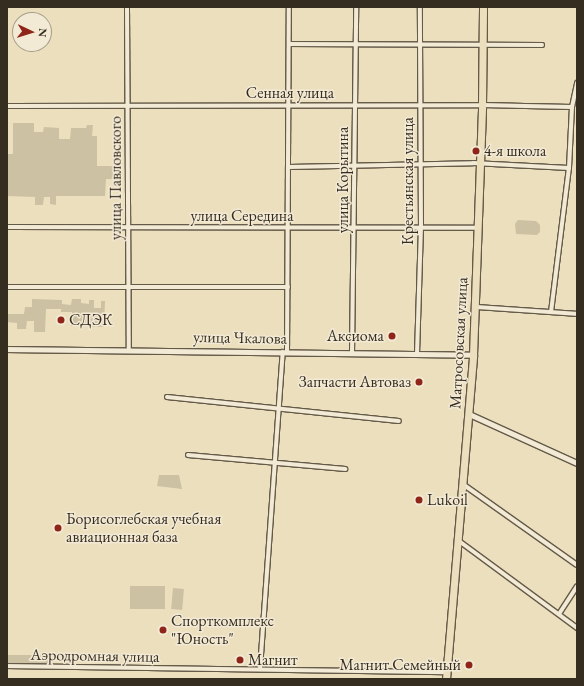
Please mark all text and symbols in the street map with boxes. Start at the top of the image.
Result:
north arrow [12,12,52,52]
text: N [36,28,50,38]
street label: Сенная улица [246,83,334,103]
street label: улица Павловского [106,116,126,240]
street label: Крестьянская улица [398,117,418,245]
street label: улица Корытина [333,127,353,233]
place label: 4-я школа [484,141,546,161]
marker: 4-я школа [471,146,481,156]
street label: улица Середина [190,206,294,226]
street label: Матросовская улица [446,277,472,409]
place label: СДЭК [69,310,113,330]
marker: СДЭК [56,315,66,325]
place label: Аксиома [327,326,384,346]
street label: улица Чкалова [193,328,287,348]
marker: Аксиома [387,331,397,341]
place label: Запчасти Автоваз [299,372,411,392]
marker: Запчасти Автоваз [414,377,424,387]
place label: Lukoil [427,490,468,510]
marker: Lukoil [414,495,424,505]
place label: Борисоглебская учебная авиационная база [66,509,221,547]
marker: Борисоглебская учебная авиационная база [53,523,63,533]
place label: Спорткомплекс "Юность" [171,611,274,649]
marker: Спорткомплекс "Юность" [158,625,168,635]
street label: Аэродромная улица [30,645,160,667]
place label: Магнит [248,650,297,670]
marker: Магнит [235,655,245,665]
place label: Магнит Семейный [339,655,461,675]
marker: Магнит Семейный [464,660,474,670]

